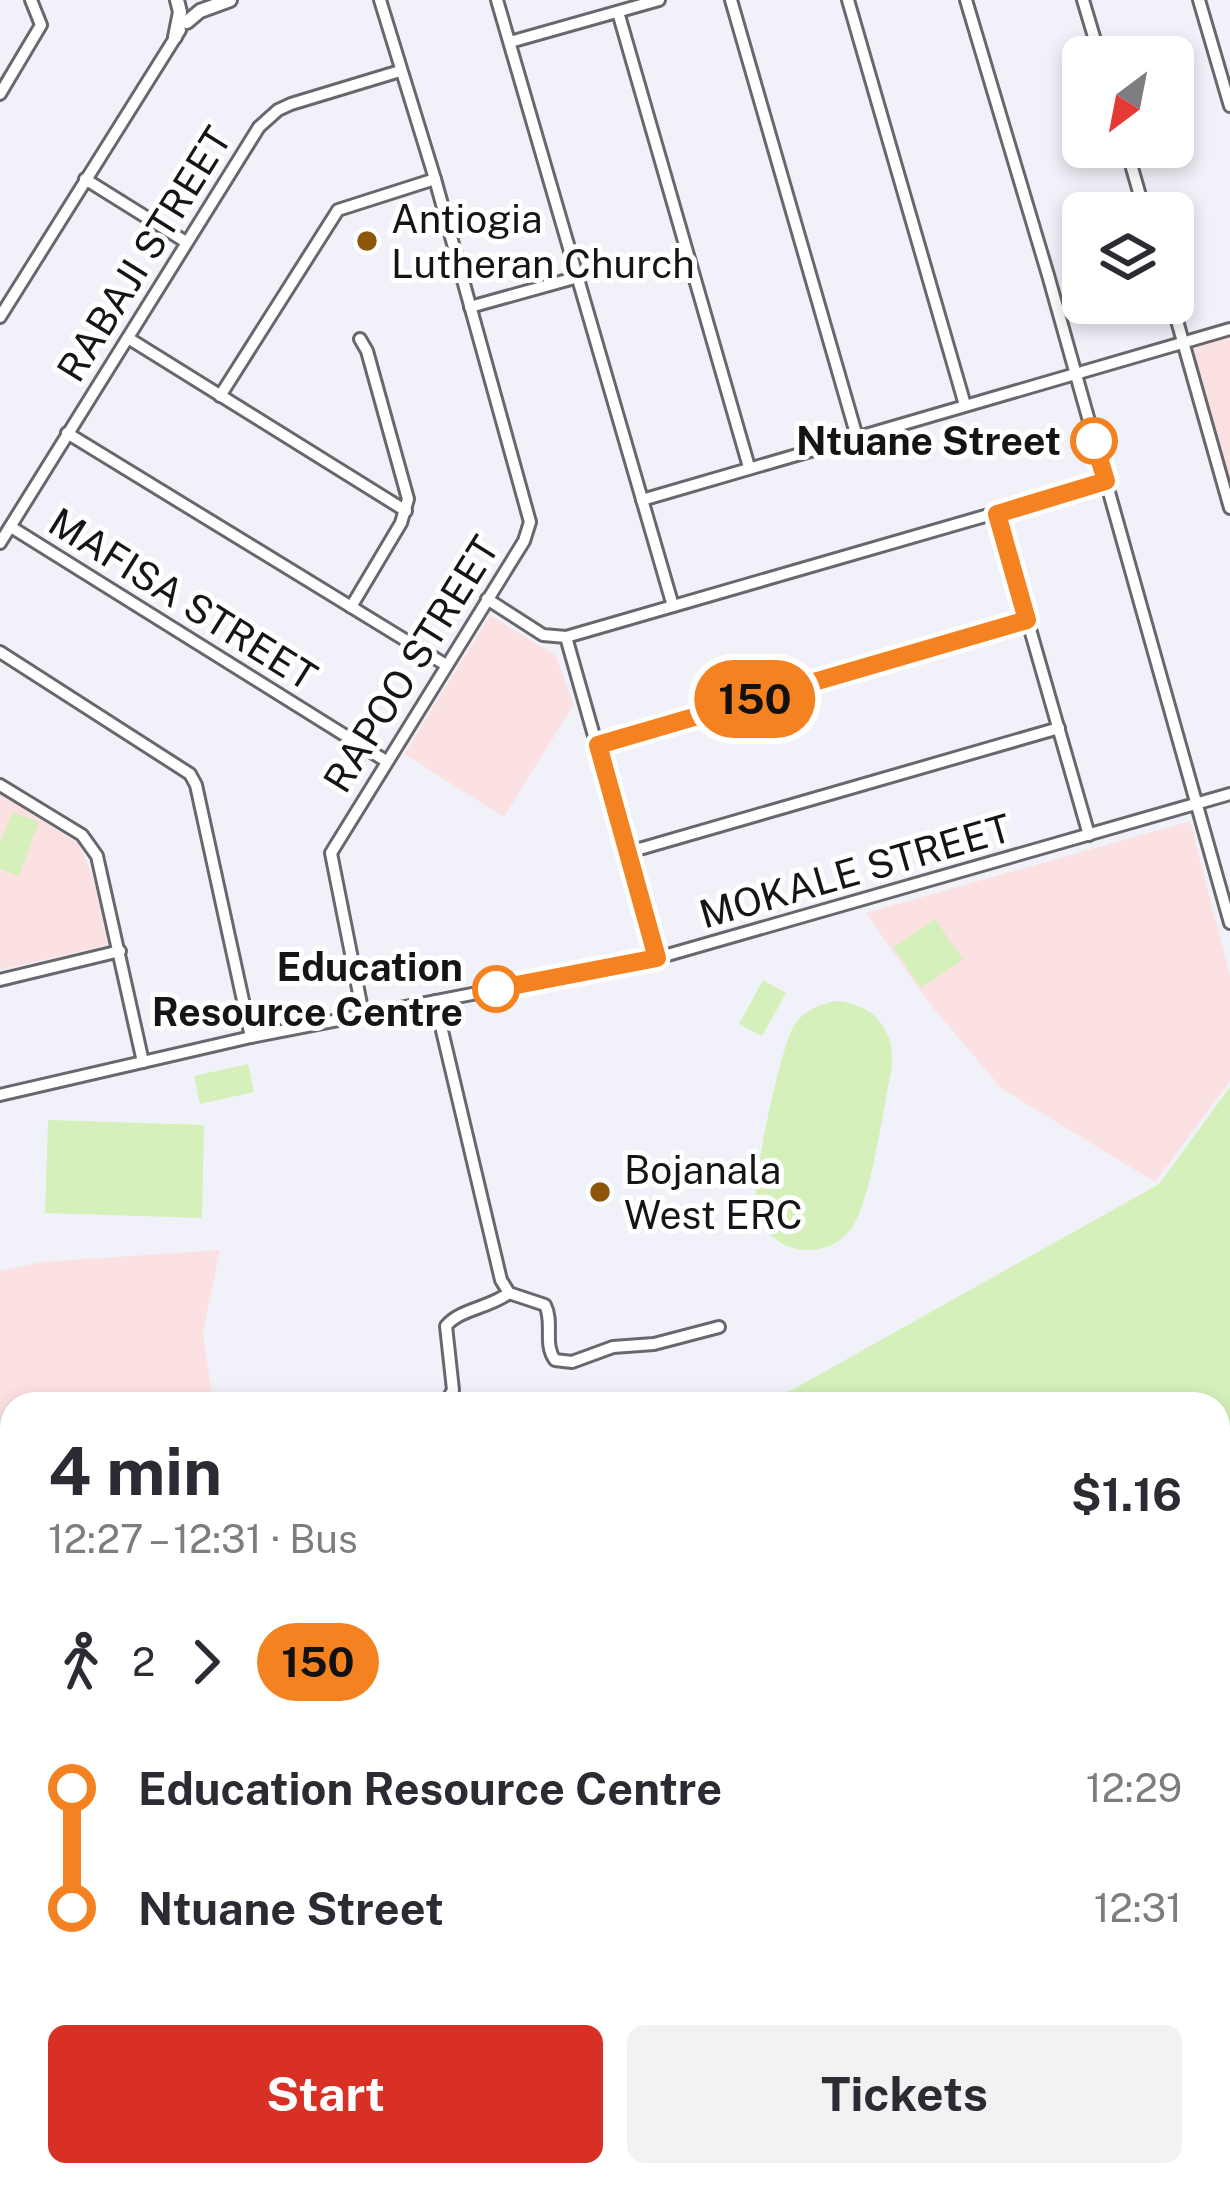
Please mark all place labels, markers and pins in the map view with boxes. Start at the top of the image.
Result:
place label: Antiogia Lutheran Church [391,196,695,287]
marker: Antiogia Lutheran Church [354,228,380,254]
place label: Ntuane Street [796,418,1061,464]
marker: Ntuane Street [1072,419,1116,463]
place label: Education Resource Centre [152,944,463,1035]
marker: Education Resource Centre [474,967,518,1011]
place label: Bojanala West ERC [624,1147,803,1238]
marker: Bojanala West ERC [587,1179,613,1205]

